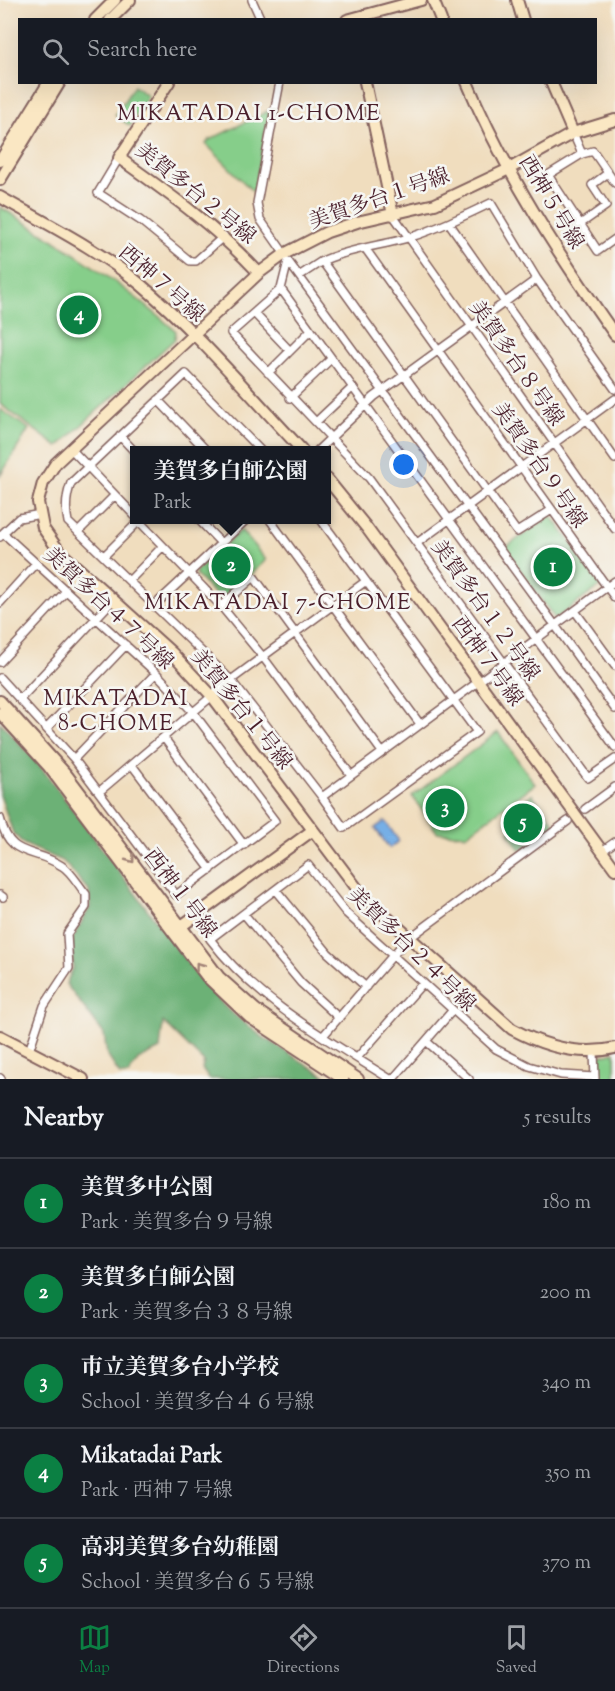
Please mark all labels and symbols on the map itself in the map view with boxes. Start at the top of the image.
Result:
district label: MIKATADAI 1-CHOME [117,99,381,131]
street label: 美賀多台２号線 [128,137,261,252]
street label: 西神５号線 [510,150,590,256]
street label: 美賀多台１号線 [305,162,454,238]
street label: 西神７号線 [111,239,210,330]
pin: 4 [60,292,98,338]
street label: 美賀多台８号線 [461,295,570,433]
street label: 美賀多台９号線 [484,397,593,535]
your location [389,450,418,479]
street label: 美賀多台１２号線 [423,534,546,688]
street label: 美賀多台４７号線 [36,541,179,678]
pin: 2 [212,544,250,588]
pin: 1 [534,544,572,590]
district label: MIKATADAI 7-CHOME [144,588,412,620]
street label: 西神７号線 [443,611,529,713]
street label: 美賀多台１号線 [183,644,298,777]
district label: MIKATADAI 8-CHOME [43,684,189,741]
pin: 3 [426,786,464,830]
pin: 5 [504,800,542,846]
street label: 西神１号線 [136,843,223,945]
one-way arrow [123,852,134,863]
street label: 美賀多台２４号線 [340,881,481,1020]
one-way arrow [195,962,206,973]

